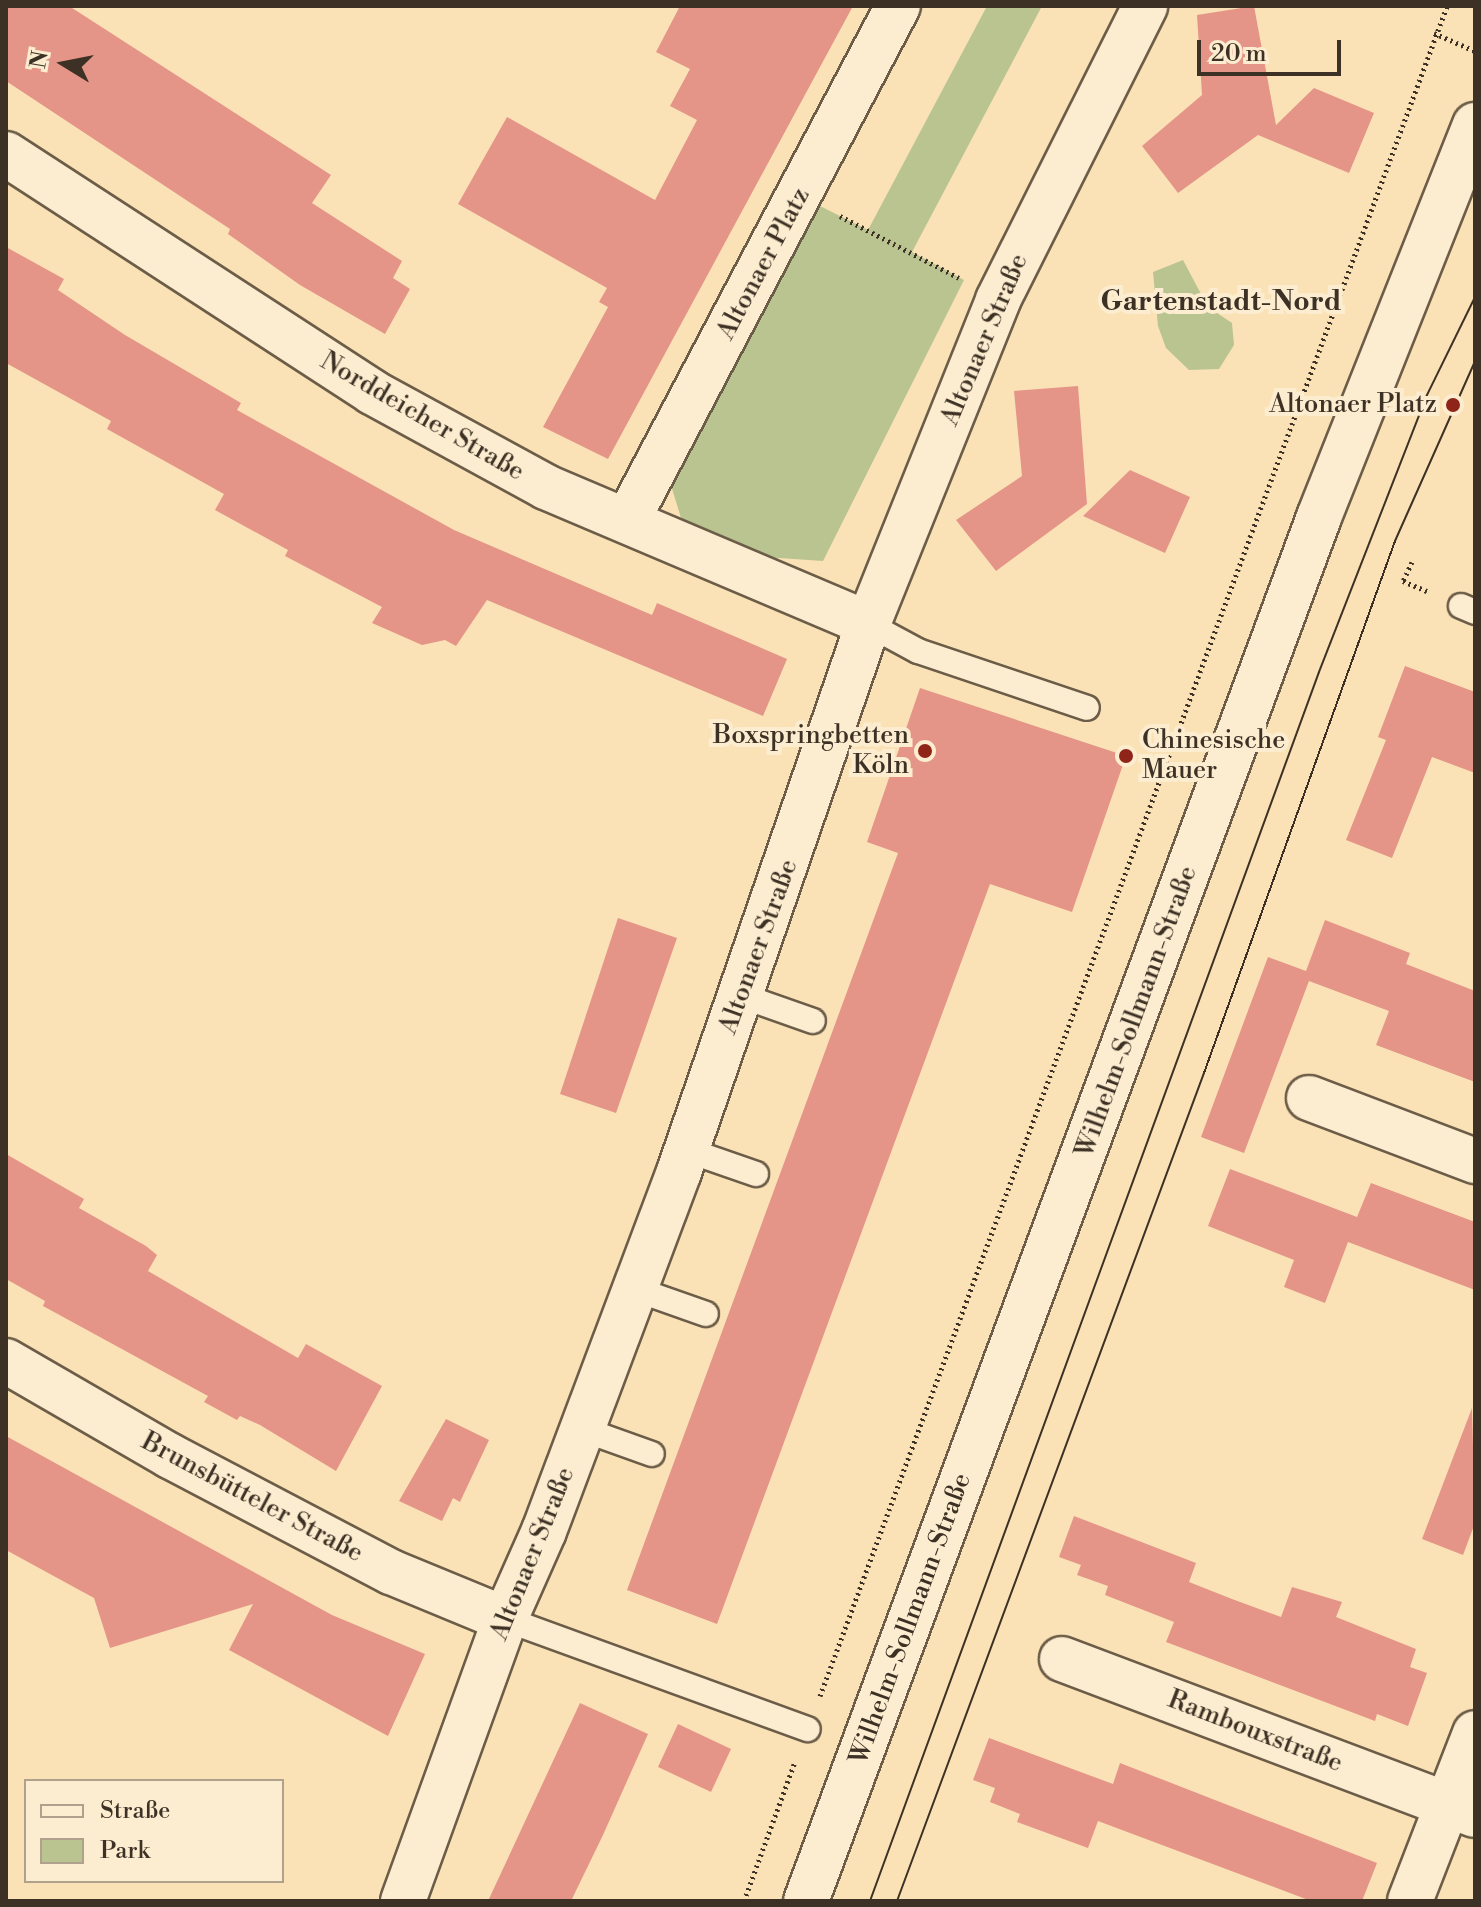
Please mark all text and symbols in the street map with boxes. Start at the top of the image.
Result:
north arrow [24,24,104,104]
scale bar [1201,24,1345,74]
text: 20 m [1211,39,1267,69]
text: N [25,49,55,71]
street label: Altonaer Platz [711,183,817,345]
street label: Altonaer Straße [935,249,1035,431]
district label: Gartenstadt-Nord [1101,285,1341,319]
street label: Norddeicher Straße [315,346,529,488]
place label: Altonaer Platz [1269,389,1437,421]
marker: Altonaer Platz [1444,396,1462,414]
place label: Boxspringbetten Köln [713,720,909,782]
place label: Chinesische Mauer [1142,725,1285,786]
marker: Boxspringbetten Köln [916,742,934,760]
marker: Chinesische Mauer [1117,747,1135,765]
street label: Altonaer Straße [713,855,805,1039]
street label: Wilhelm-Sollmann-Straße [1070,862,1204,1162]
street label: Brunsbütteler Straße [136,1426,368,1570]
street label: Altonaer Straße [484,1463,582,1645]
street label: Wilhelm-Sollmann-Straße [844,1469,978,1769]
street label: Rambouxstraße [1163,1684,1347,1780]
legend [24,1779,284,1883]
text: Straße [100,1796,170,1826]
text: Park [100,1836,150,1866]

